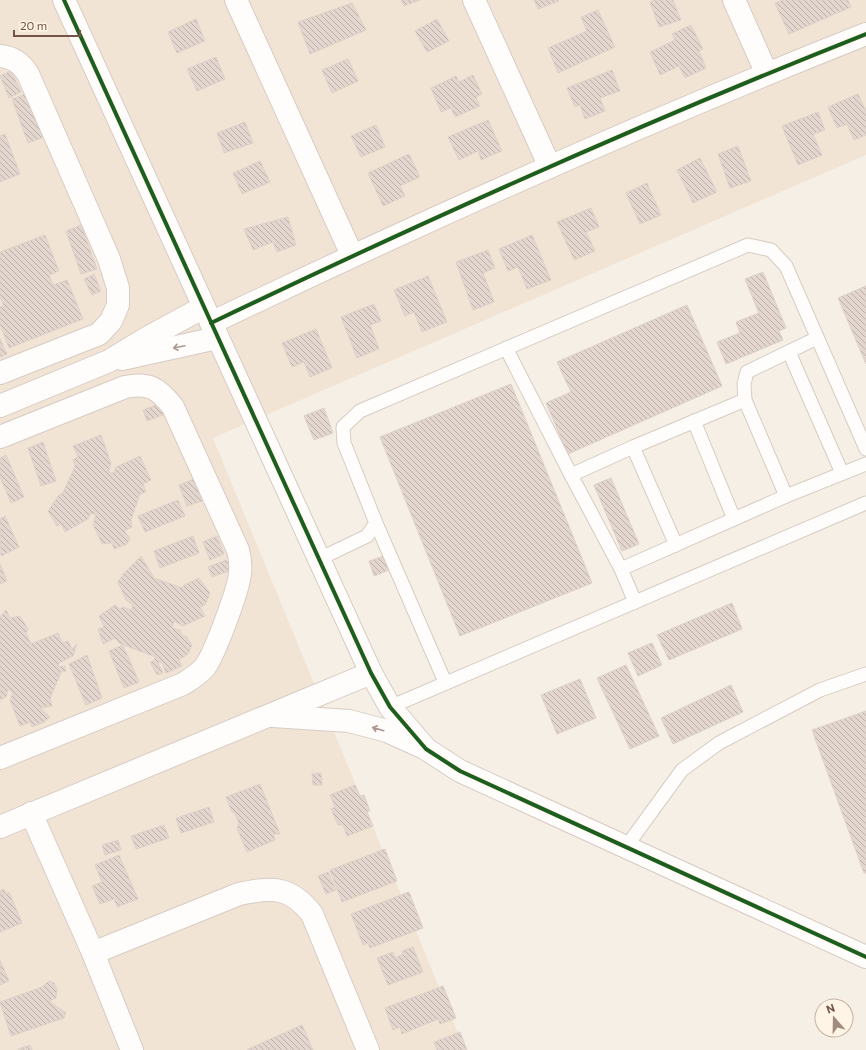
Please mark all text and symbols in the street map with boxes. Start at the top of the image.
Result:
scale bar [14,12,80,38]
text: 20 m [20,18,47,32]
one-way arrow [173,343,186,351]
one-way arrow [371,725,384,732]
north arrow [814,998,854,1038]
text: N [824,1001,837,1016]

